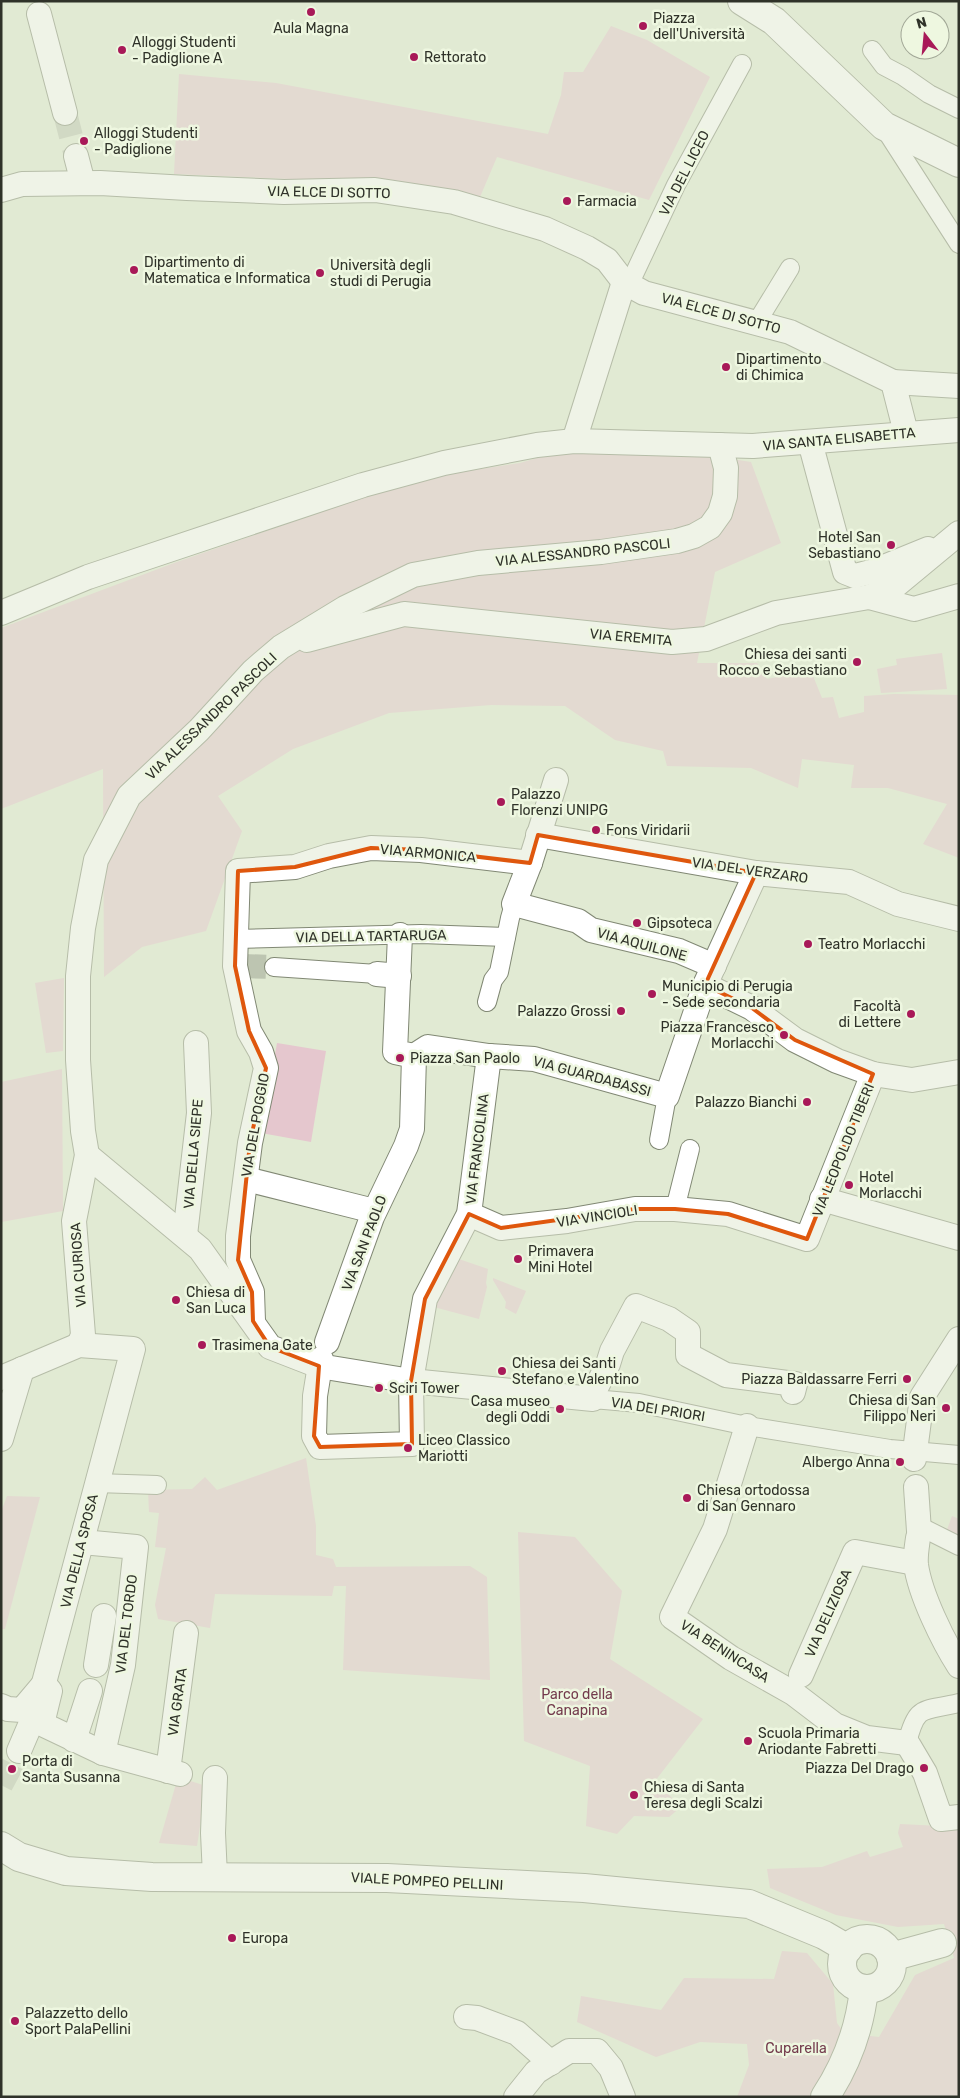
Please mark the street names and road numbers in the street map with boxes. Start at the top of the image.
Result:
street label: VIA DEL LICEO [656,128,713,219]
street label: VIA ELCE DI SOTTO [267,183,391,202]
street label: VIA ELCE DI SOTTO [659,289,783,338]
street label: VIA SANTA ELISABETTA [762,424,917,455]
street label: VIA ALESSANDRO PASCOLI [495,535,671,570]
street label: VIA EREMITA [589,625,674,650]
street label: VIA ALESSANDRO PASCOLI [142,649,280,784]
street label: VIA ARMONICA [379,841,477,866]
street label: VIA DEL VERZARO [691,854,809,887]
street label: VIA AQUILONE [595,924,689,965]
street label: VIA DELLA TARTARUGA [295,927,447,946]
street label: VIA GUARDABASSI [531,1053,653,1100]
street label: VIA DEL POGGIO [238,1072,273,1178]
street label: VIA LEOPOLDO TIBERI [809,1081,878,1219]
street label: VIA FRANCOLINA [462,1092,493,1205]
street label: VIA DELLA SIEPE [180,1098,207,1210]
street label: VIA SAN PAOLO [338,1193,390,1293]
street label: VIA VINCIOLI [555,1202,639,1231]
street label: VIA CURIOSA [67,1221,90,1308]
street label: VIA DEI PRIORI [610,1394,706,1425]
street label: VIA DELLA SPOSA [57,1492,102,1610]
street label: VIA DELIZIOSA [801,1566,856,1660]
street label: VIA DEL TORDO [112,1573,141,1675]
street label: VIA BENINCASA [677,1616,773,1687]
street label: VIA GRATA [164,1666,191,1737]
street label: VIALE POMPEO PELLINI [350,1869,504,1894]

